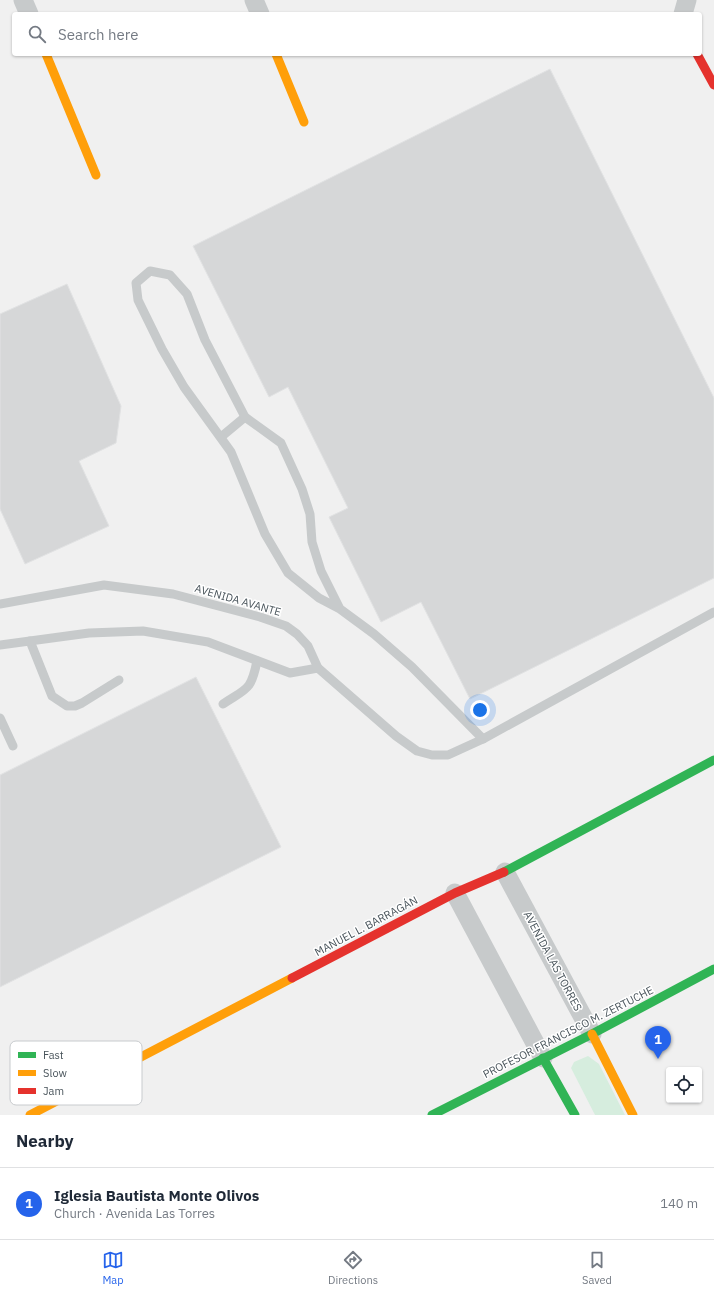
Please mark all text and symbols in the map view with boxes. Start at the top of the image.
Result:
search box [12,12,702,56]
icon: search [26,23,48,45]
text: Search here [58,25,138,44]
street label: AVENIDA AVANTE [193,581,283,619]
your location [470,700,490,720]
street label: MANUEL L. BARRAGÁN [312,893,420,959]
street label: AVENIDA LAS TORRES [521,909,585,1013]
street label: PROFESOR FRANCISCO M. ZERTUCHE [480,983,656,1081]
pin: 1 [645,1026,671,1059]
legend [10,1041,142,1105]
text: Fast [43,1048,64,1062]
text: Slow [43,1066,67,1080]
map controls [666,1067,702,1103]
button: locate [666,1067,702,1103]
text: Jam [43,1084,64,1098]
text: Nearby [16,1130,74,1152]
text: Iglesia Bautista Monte Olivos [54,1186,259,1205]
text: 1 [25,1195,33,1212]
text: 140 m [660,1195,698,1212]
text: Church · Avenida Las Torres [54,1205,215,1222]
tab: Map [102,1249,124,1287]
tab: Directions [328,1249,378,1287]
tab: Saved [582,1249,612,1287]

